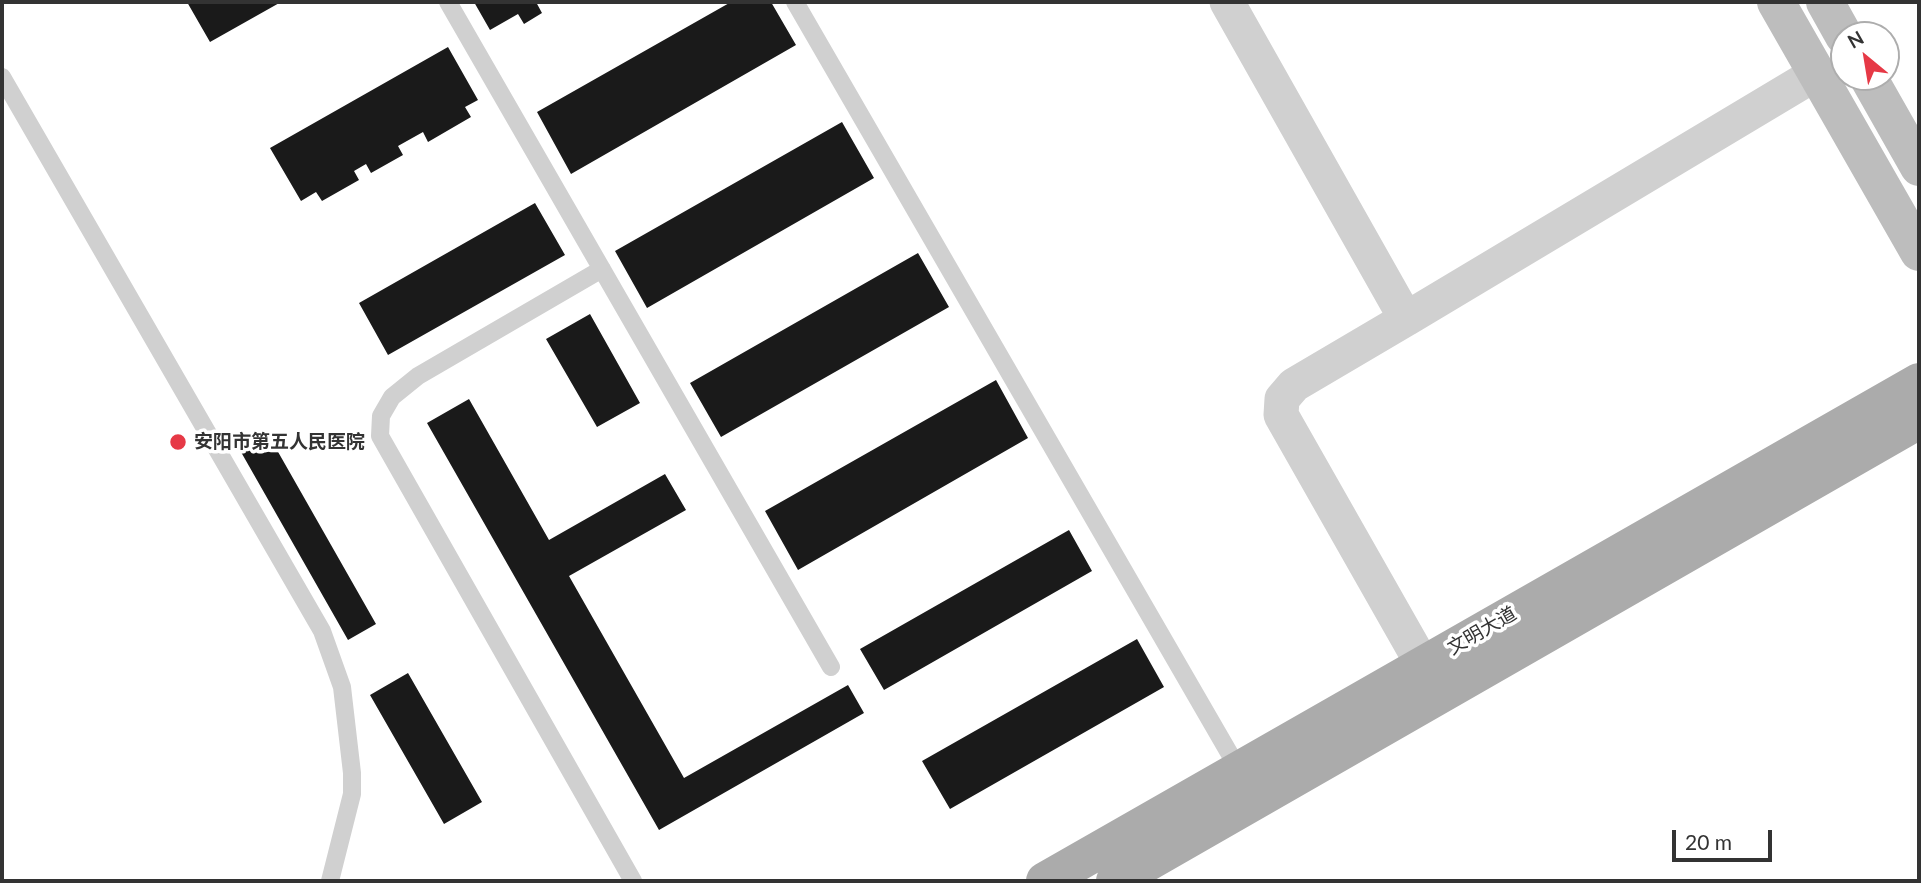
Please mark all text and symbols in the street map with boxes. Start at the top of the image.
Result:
north arrow [1830,21,1900,91]
text: N [1843,25,1867,53]
place label: 安阳市第五人民医院 [194,431,365,453]
marker: 安阳市第五人民医院 [168,432,188,452]
street label: 文明大道 [1443,602,1521,660]
scale bar [1676,816,1776,860]
text: 20 m [1685,829,1732,854]

